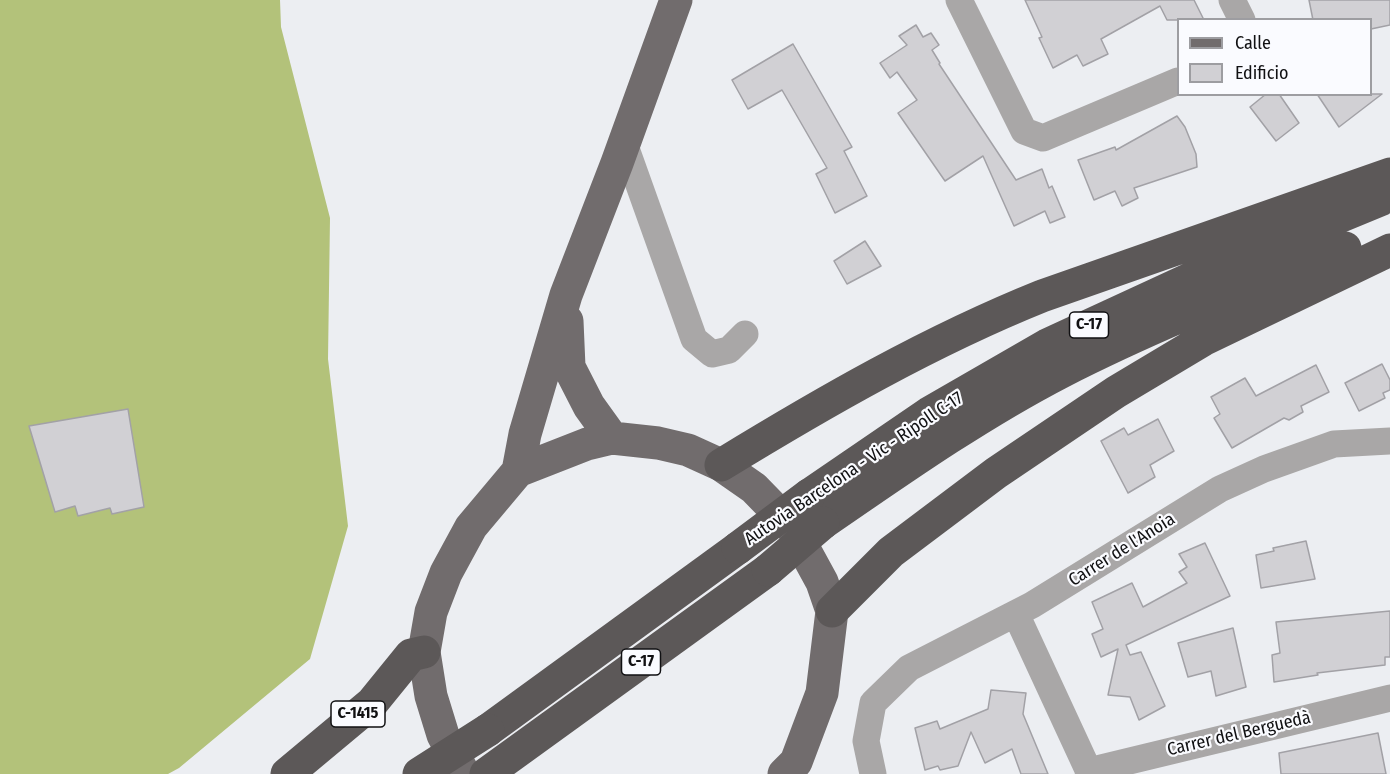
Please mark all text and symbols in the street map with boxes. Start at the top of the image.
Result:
legend [1177,18,1372,96]
text: Calle [1235,32,1271,54]
text: Edificio [1235,62,1288,84]
road number: C-17 [1070,312,1108,338]
street label: Autovia Barcelona - Vic - Ripoll C-17 [741,388,967,550]
street label: Carrer de l'Anoia [1065,509,1179,591]
road number: C-17 [622,649,660,675]
road number: C-1415 [331,701,385,727]
street label: Carrer del Berguedà [1165,707,1313,761]

